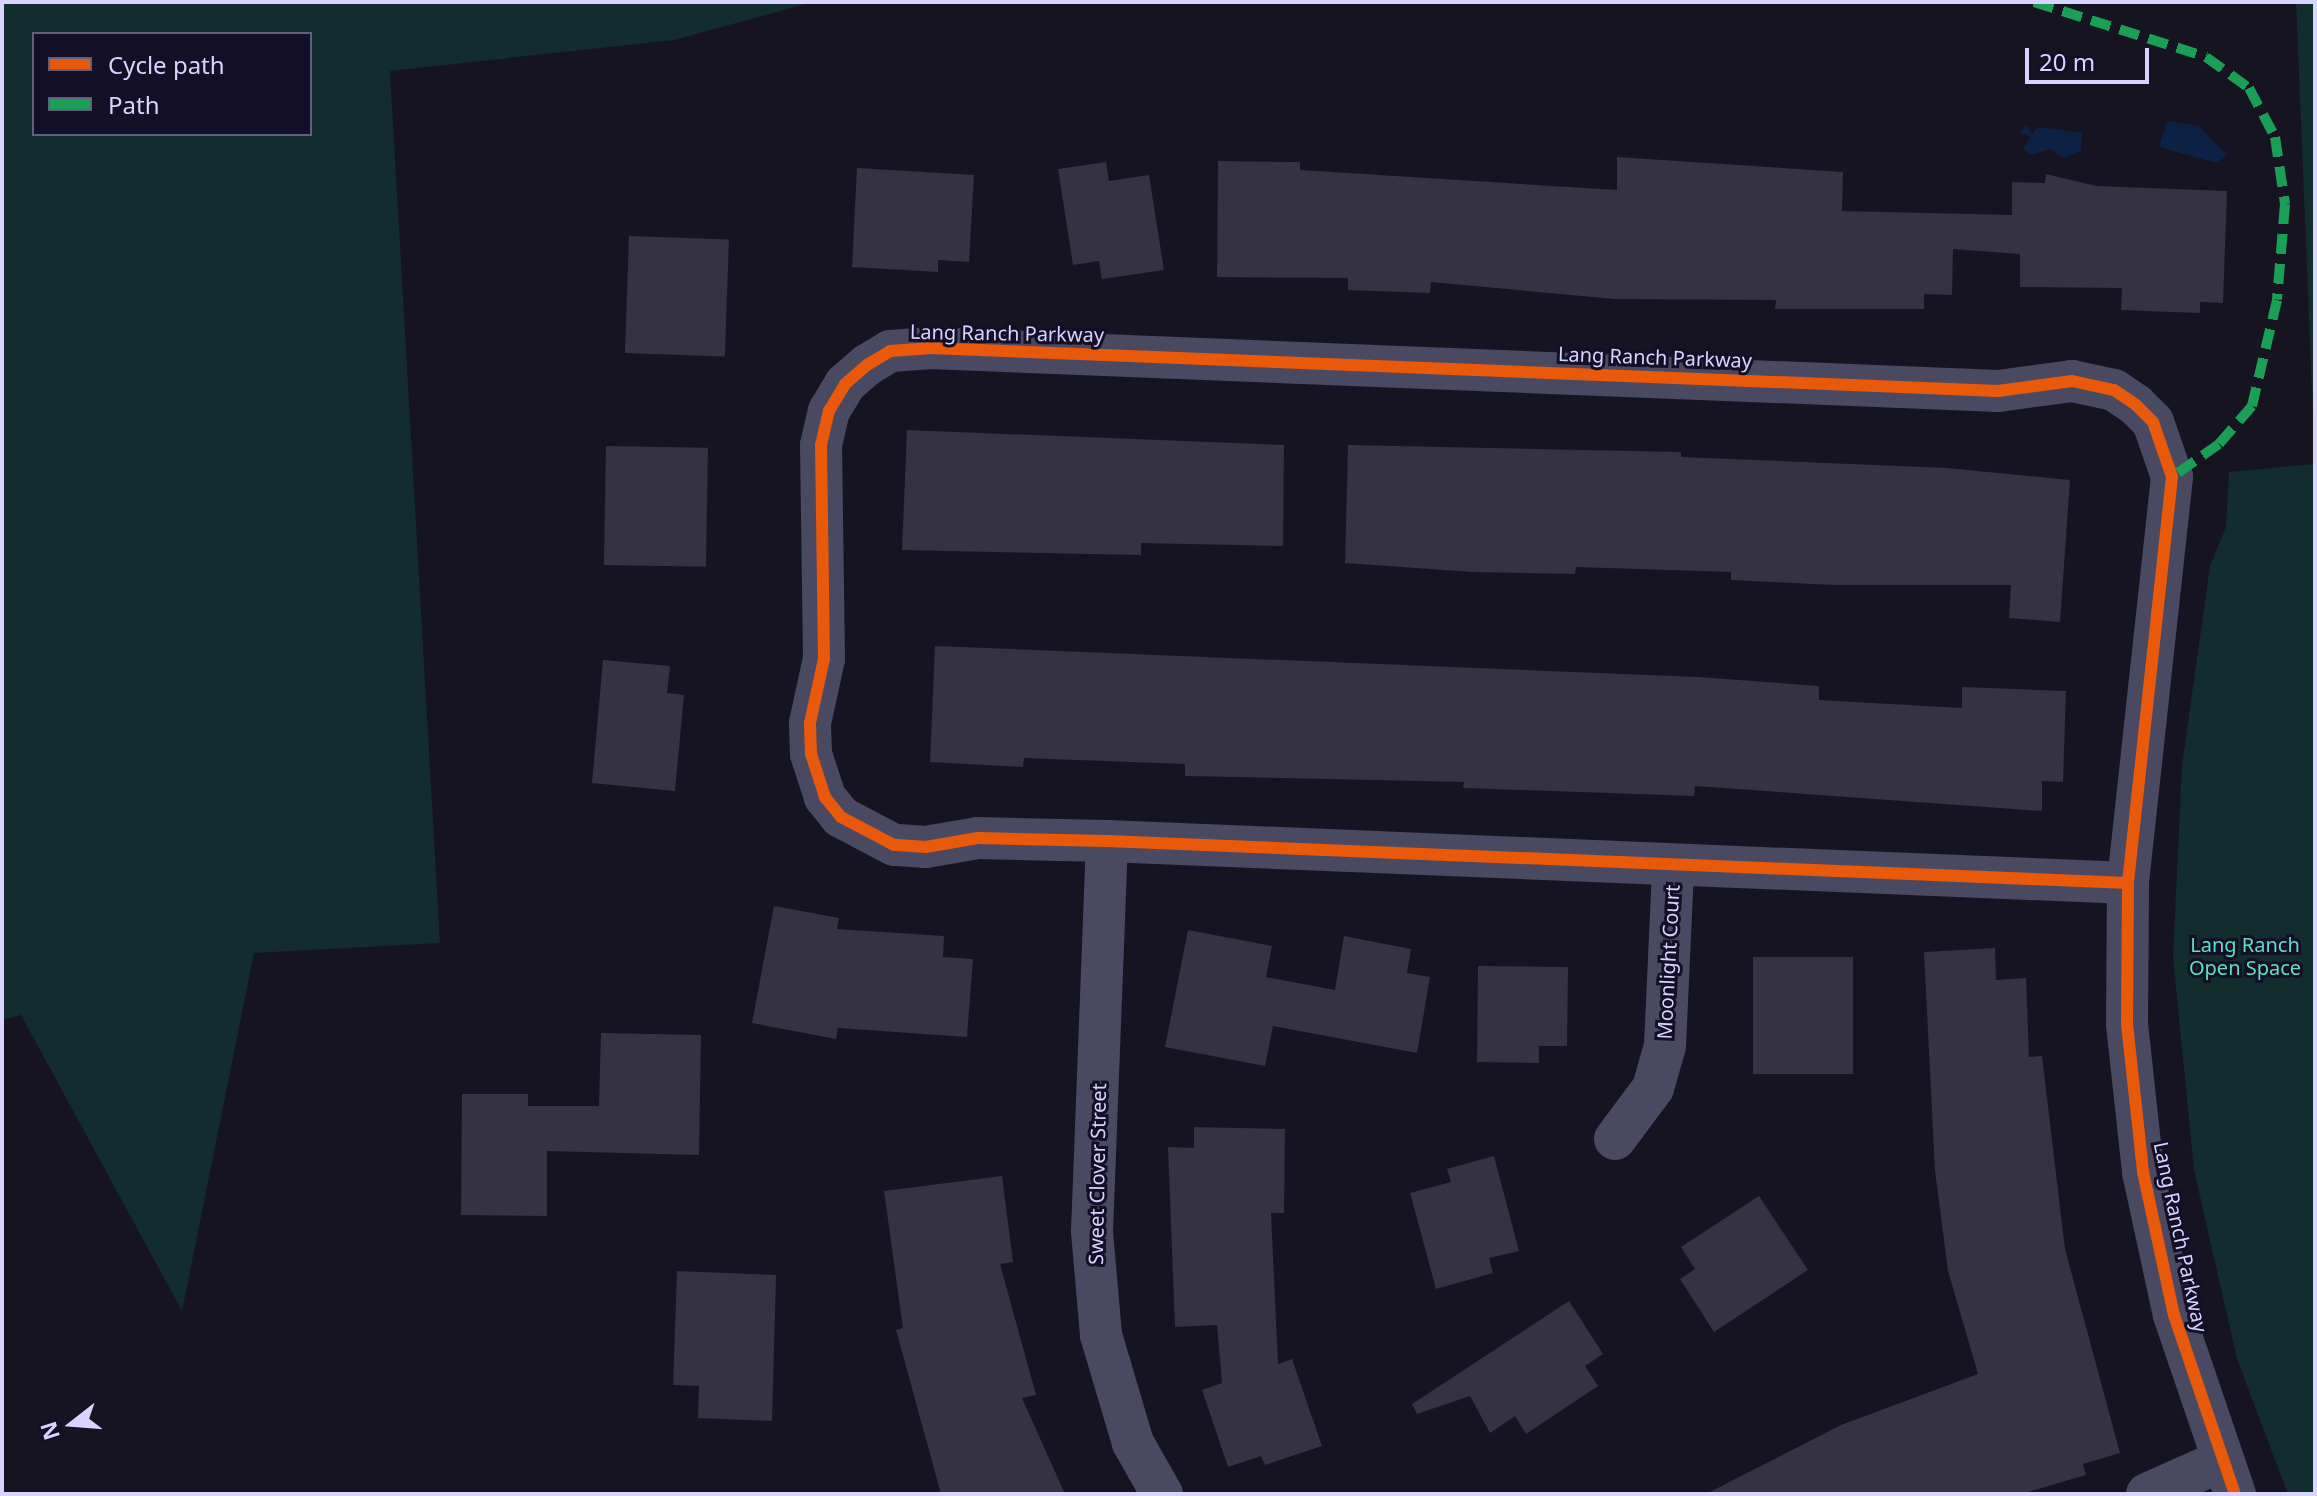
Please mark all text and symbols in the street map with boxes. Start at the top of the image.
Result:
legend [32,32,312,136]
scale bar [2029,32,2153,82]
text: 20 m [2039,45,2095,78]
text: Cycle path [108,48,225,81]
text: Path [108,88,159,121]
street label: Lang Ranch Parkway [910,319,1104,347]
street label: Lang Ranch Parkway [1558,342,1752,372]
street label: Moonlight Court [1652,884,1684,1040]
park label: Lang Ranch Open Space [2189,933,2301,980]
street label: Sweet Clover Street [1083,1083,1111,1265]
street label: Lang Ranch Parkway [2149,1140,2213,1334]
north arrow [32,1384,112,1464]
text: N [32,1418,66,1444]

